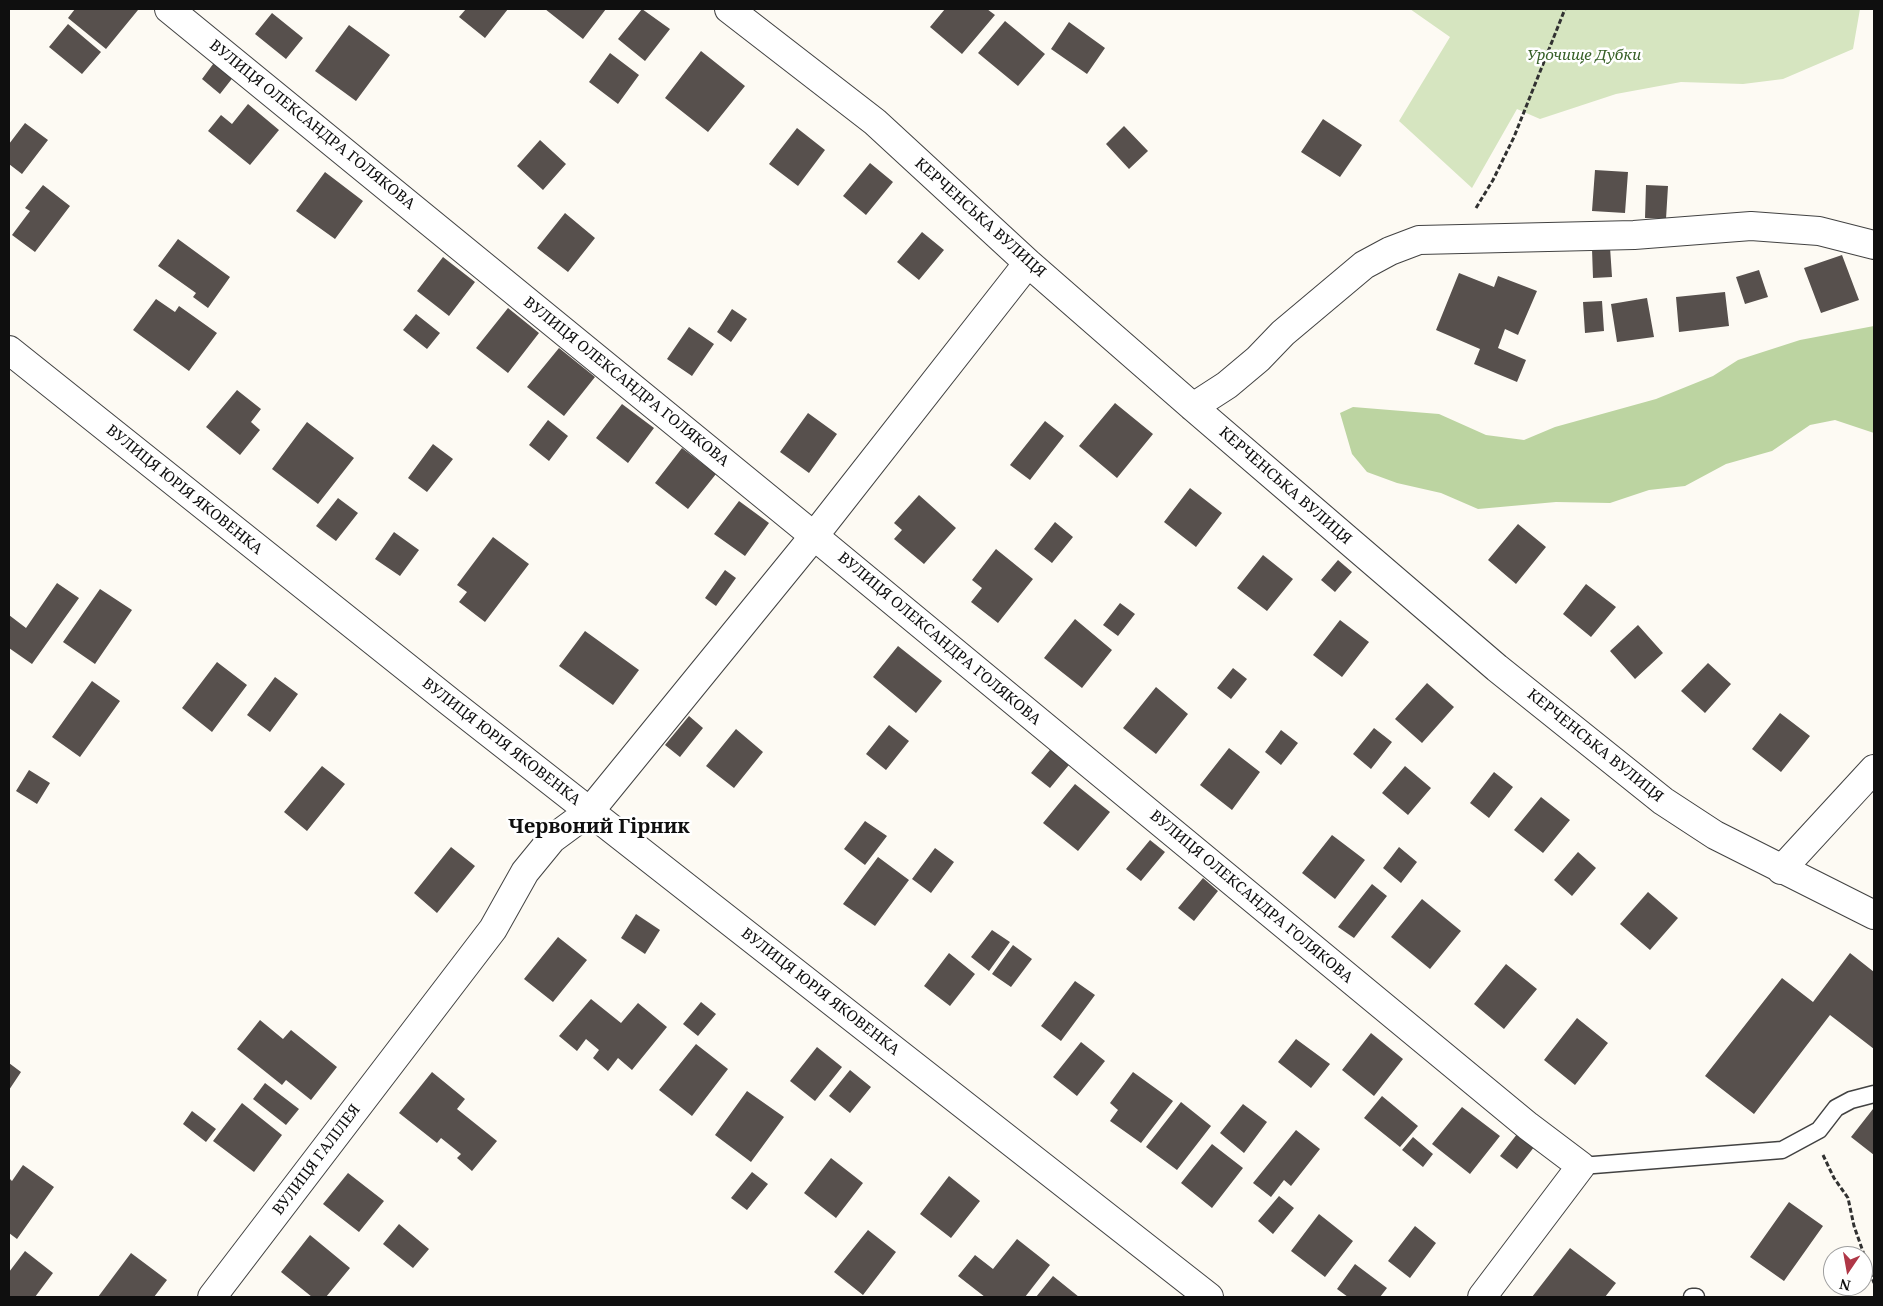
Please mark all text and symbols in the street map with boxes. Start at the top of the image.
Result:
street label: ВУЛИЦЯ ОЛЕКСАНДРА ГОЛЯКОВА [206,36,418,214]
park label: Урочище Дубки [1527,47,1641,65]
street label: КЕРЧЕНСЬКА ВУЛИЦЯ [911,155,1049,281]
street label: ВУЛИЦЯ ОЛЕКСАНДРА ГОЛЯКОВА [520,293,732,471]
street label: ВУЛИЦЯ ЮРІЯ ЯКОВЕНКА [102,421,266,559]
street label: КЕРЧЕНСЬКА ВУЛИЦЯ [1215,424,1355,548]
street label: ВУЛИЦЯ ОЛЕКСАНДРА ГОЛЯКОВА [834,549,1044,729]
street label: ВУЛИЦЯ ЮРІЯ ЯКОВЕНКА [418,675,584,809]
street label: КЕРЧЕНСЬКА ВУЛИЦЯ [1523,686,1667,806]
street label: ВУЛИЦЯ ОЛЕКСАНДРА ГОЛЯКОВА [1146,807,1356,987]
district label: Червоний Гірник [508,815,690,839]
street label: ВУЛИЦЯ ЮРІЯ ЯКОВЕНКА [737,925,903,1059]
street label: ВУЛИЦЯ ГАЛІЛЕЯ [269,1101,365,1219]
north arrow [1823,1246,1873,1296]
text: N [1838,1275,1852,1296]

